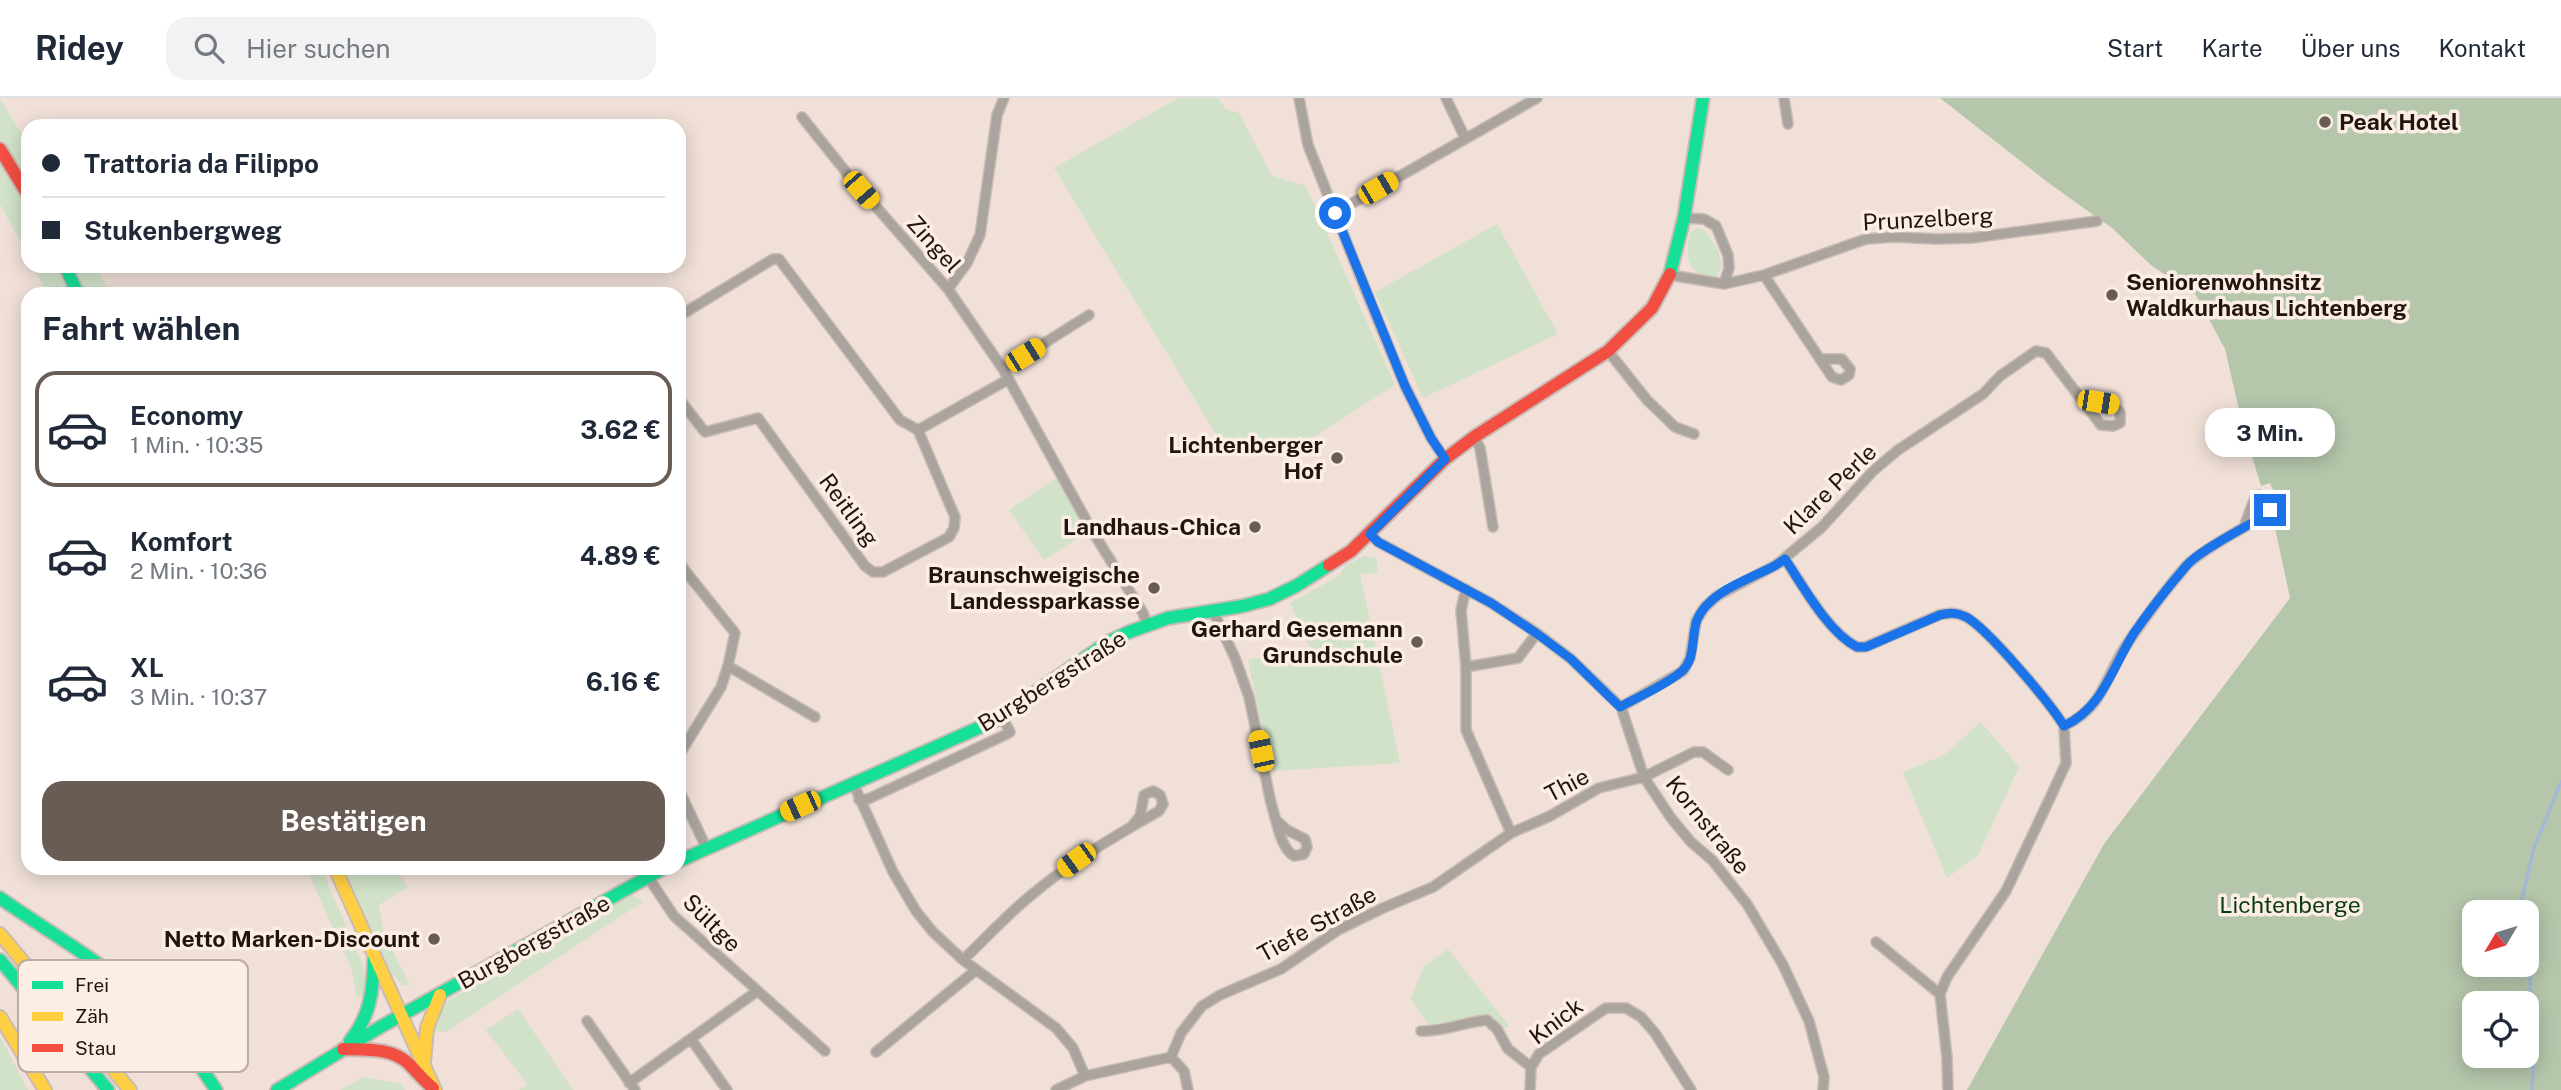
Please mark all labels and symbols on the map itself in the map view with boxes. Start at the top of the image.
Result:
place label: Peak Hotel [2339,108,2459,135]
marker: Peak Hotel [2317,114,2333,130]
car [840,167,883,213]
car [1355,168,1402,208]
route start [1319,197,1351,229]
street label: Prunzelberg [1862,202,1994,235]
street label: Zingel [902,210,967,278]
place label: Seniorenwohnsitz Waldkurhaus Lichtenberg [2126,268,2407,321]
marker: Seniorenwohnsitz Waldkurhaus Lichtenberg [2104,287,2120,303]
car [1002,335,1049,375]
car [2076,388,2121,416]
callout: 3 Min. [2205,408,2335,458]
place label: Lichtenberger Hof [1168,431,1323,484]
street label: Klare Perle [1778,438,1882,539]
marker: Lichtenberger Hof [1329,450,1345,466]
street label: Reitling [814,468,885,551]
route end [2254,494,2286,526]
place label: Landhaus-Chica [1063,513,1241,540]
marker: Landhaus-Chica [1247,519,1263,535]
place label: Braunschweigische Landessparkasse [928,561,1140,614]
marker: Braunschweigische Landessparkasse [1146,580,1162,596]
place label: Gerhard Gesemann Grundschule [1191,615,1403,668]
street label: Burgbergstraße [973,624,1131,737]
marker: Gerhard Gesemann Grundschule [1409,634,1425,650]
car [1247,728,1276,774]
street label: Thie [1540,762,1593,807]
street label: Kornstraße [1661,770,1756,879]
car [777,788,824,824]
car [1053,839,1100,881]
street label: Tiefe Straße [1253,880,1381,967]
street label: Sültge [678,888,747,957]
street label: Burgbergstraße [453,889,614,994]
park label: Lichtenberge [2219,891,2361,918]
north arrow [2462,900,2539,976]
place label: Netto Marken-Discount [164,925,420,952]
marker: Netto Marken-Discount [426,931,442,947]
legend [18,960,248,1072]
text: Frei [75,974,109,996]
street label: Knick [1524,992,1588,1049]
text: Zäh [75,1005,109,1027]
text: Stau [75,1037,116,1059]

